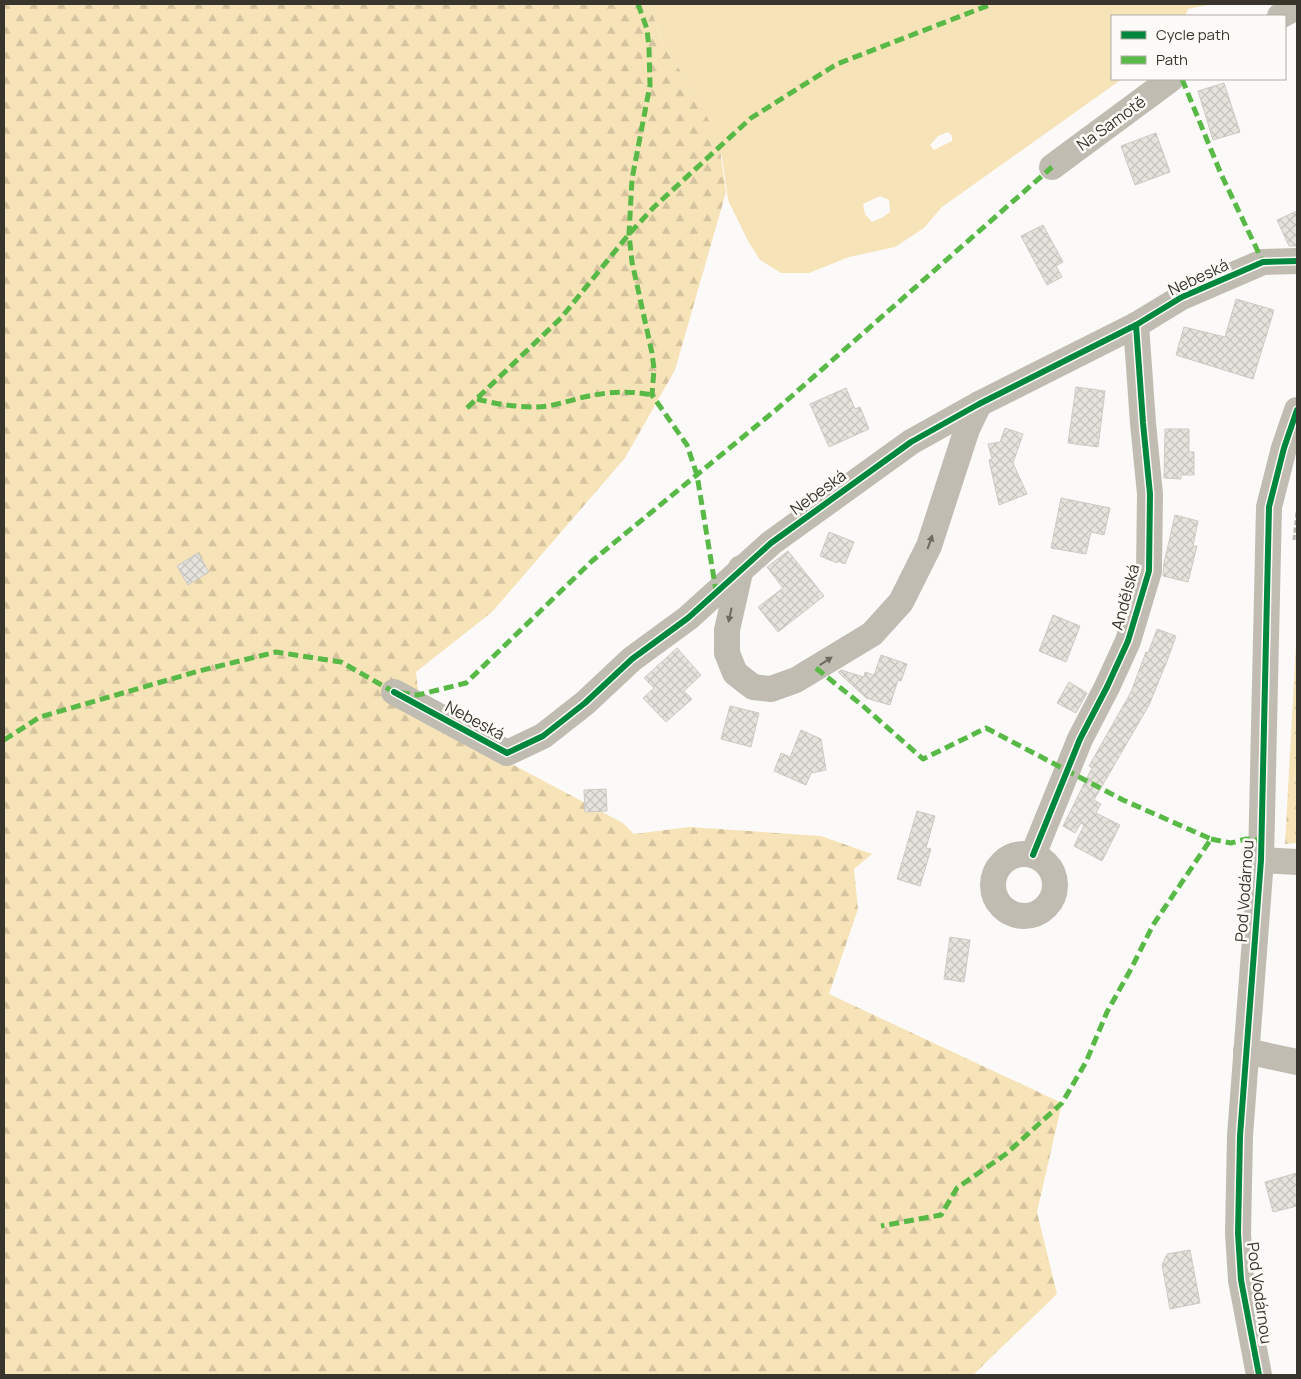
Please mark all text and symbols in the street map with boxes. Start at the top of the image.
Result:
legend [1111,15,1286,80]
text: Cycle path [1156,24,1230,45]
text: Path [1156,49,1188,70]
street label: Na Samotě [1072,90,1150,156]
street label: Nebeská [1164,253,1232,301]
street label: Nebeská [786,464,850,520]
one-way arrow [927,535,934,550]
street label: Andělská [1106,562,1144,632]
one-way arrow [726,608,734,624]
one-way arrow [820,656,833,666]
street label: Nebeská [441,695,509,745]
street label: Pod Vodárnou [1229,839,1259,943]
street label: Pod Vodárnou [1242,1241,1278,1345]

